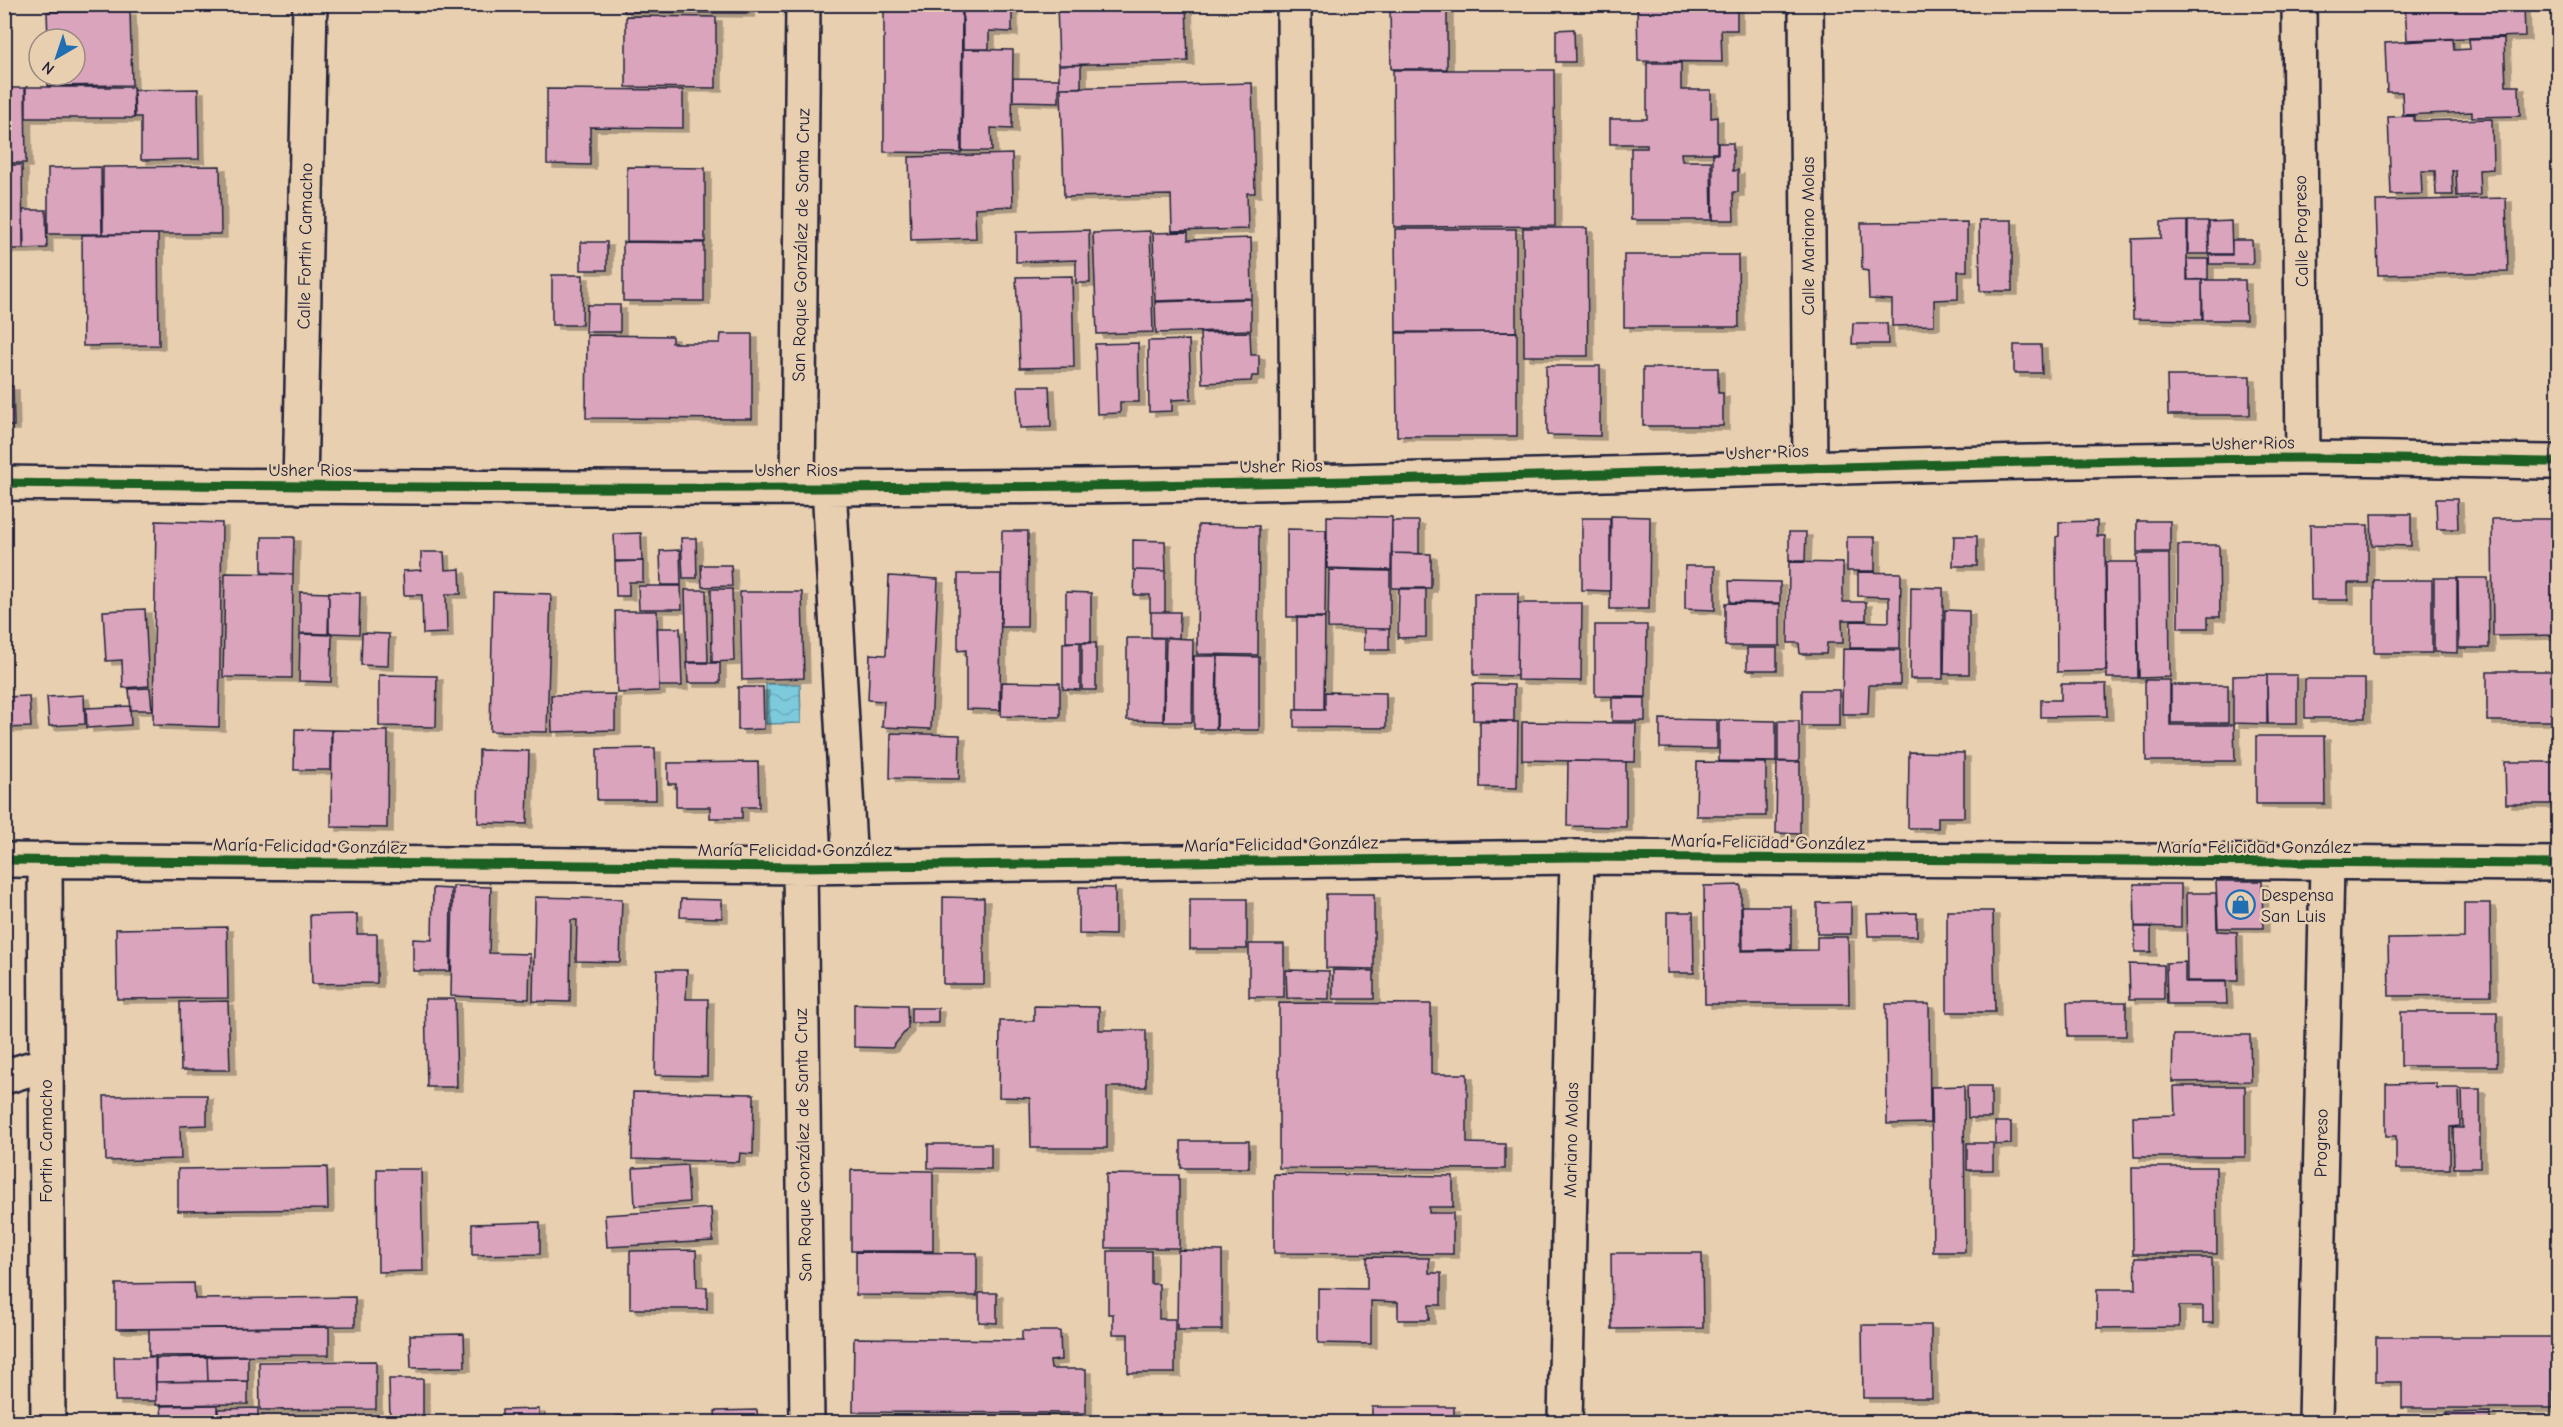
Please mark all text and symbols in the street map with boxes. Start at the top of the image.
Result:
north arrow [27,27,87,87]
text: N [38,58,58,78]
street label: San Roque González de Santa Cruz [789,108,814,382]
street label: Calle Mariano Molas [1798,157,1819,315]
street label: Calle Fortin Camacho [294,162,317,330]
street label: Calle Progreso [2290,175,2313,287]
street label: Usher Rios [2211,432,2295,455]
street label: Usher Rios [1725,441,1809,464]
street label: Usher Rios [1239,455,1323,478]
street label: Usher Rios [268,460,352,481]
street label: Usher Rios [754,460,838,481]
street label: María Felicidad González [1671,830,1865,855]
street label: María Felicidad González [1184,832,1379,857]
street label: María Felicidad González [213,834,407,859]
street label: María Felicidad González [2157,837,2351,858]
street label: María Felicidad González [698,840,892,861]
place label: Despensa San Luis [2261,885,2334,927]
shop icon: Despensa San Luis [2224,889,2256,921]
street label: San Roque González de Santa Cruz [791,1008,816,1282]
street label: Fortin Camacho [36,1079,57,1203]
street label: Mariano Molas [1560,1082,1583,1198]
street label: Progreso [2310,1108,2333,1178]

